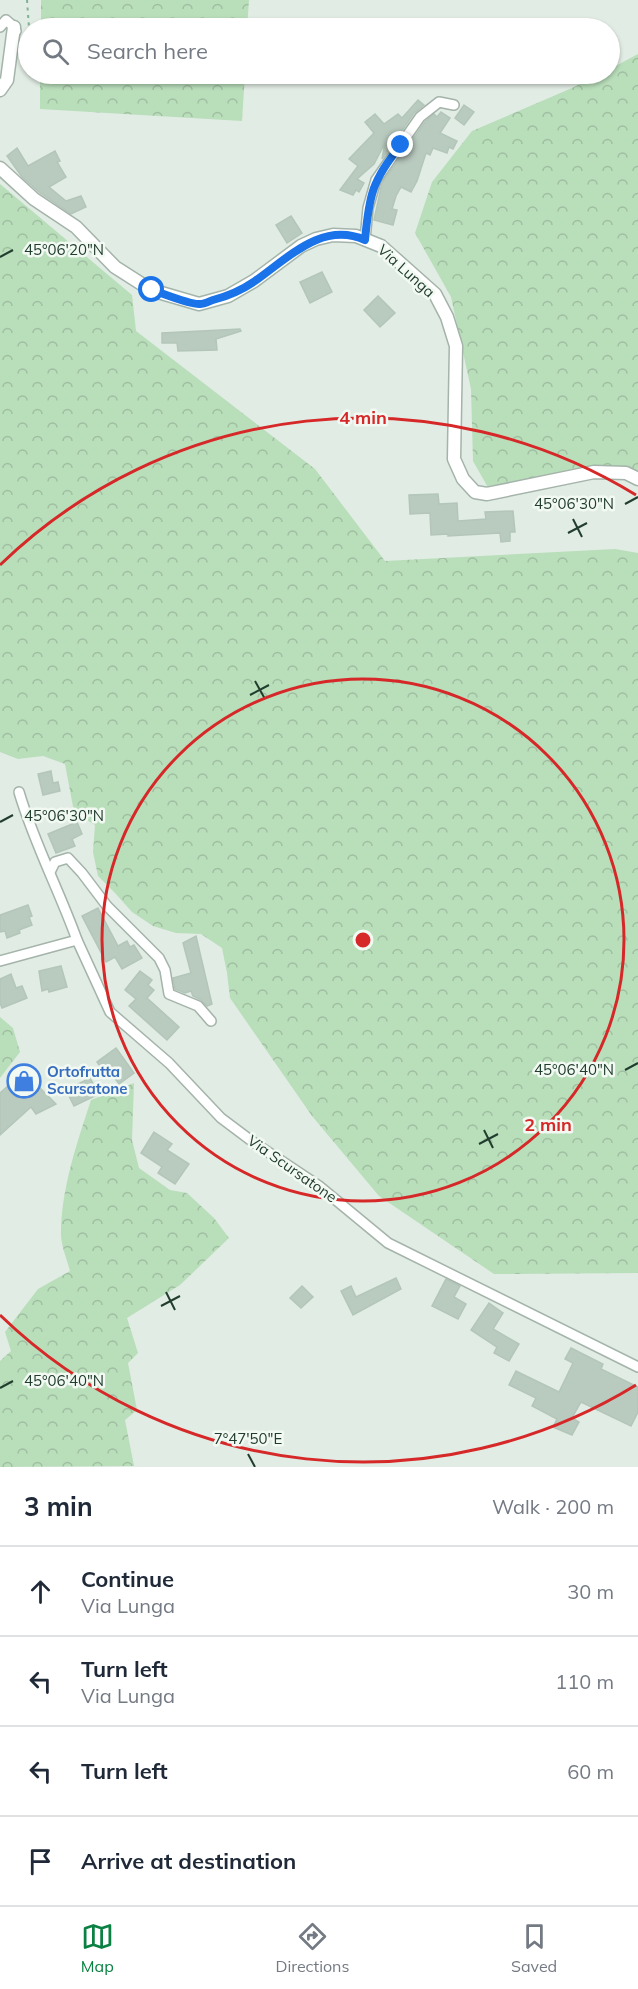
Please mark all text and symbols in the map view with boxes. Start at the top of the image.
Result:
search box [18,18,620,84]
icon: search [39,35,72,68]
text: Search here [87,37,208,65]
route end [387,131,413,157]
text: 45°06'20"N [24,240,104,259]
street label: Via Lunga [374,240,439,301]
route start [138,276,164,302]
text: 4 min [339,406,387,429]
text: 45°06'30"N [534,494,614,513]
text: 45°06'30"N [24,806,104,825]
centre of rings [353,930,373,950]
text: 45°06'40"N [534,1060,614,1079]
place label: Ortofrutta Scursatone [47,1062,128,1098]
shop icon: Ortofrutta Scursatone [6,1063,42,1099]
text: 2 min [524,1113,572,1136]
street label: Via Scursatone [244,1131,341,1206]
text: 45°06'40"N [24,1371,104,1390]
text: 7°47'50"E [214,1429,282,1448]
text: 3 min [24,1490,93,1523]
text: Walk · 200 m [492,1494,614,1519]
text: Continue [81,1565,174,1593]
icon: ahead [24,1575,57,1608]
text: 30 m [567,1579,614,1604]
text: Via Lunga [81,1593,175,1618]
text: Turn left [81,1655,168,1683]
icon: left [24,1665,57,1698]
text: 110 m [555,1669,614,1694]
text: Via Lunga [81,1683,175,1708]
icon: left [24,1755,57,1788]
text: Turn left [81,1757,168,1785]
text: 60 m [567,1759,614,1784]
icon: arrive [24,1845,57,1878]
text: Arrive at destination [81,1847,296,1875]
tab: Map [81,1920,114,1976]
tab: Directions [275,1920,349,1976]
tab: Saved [511,1920,557,1976]

